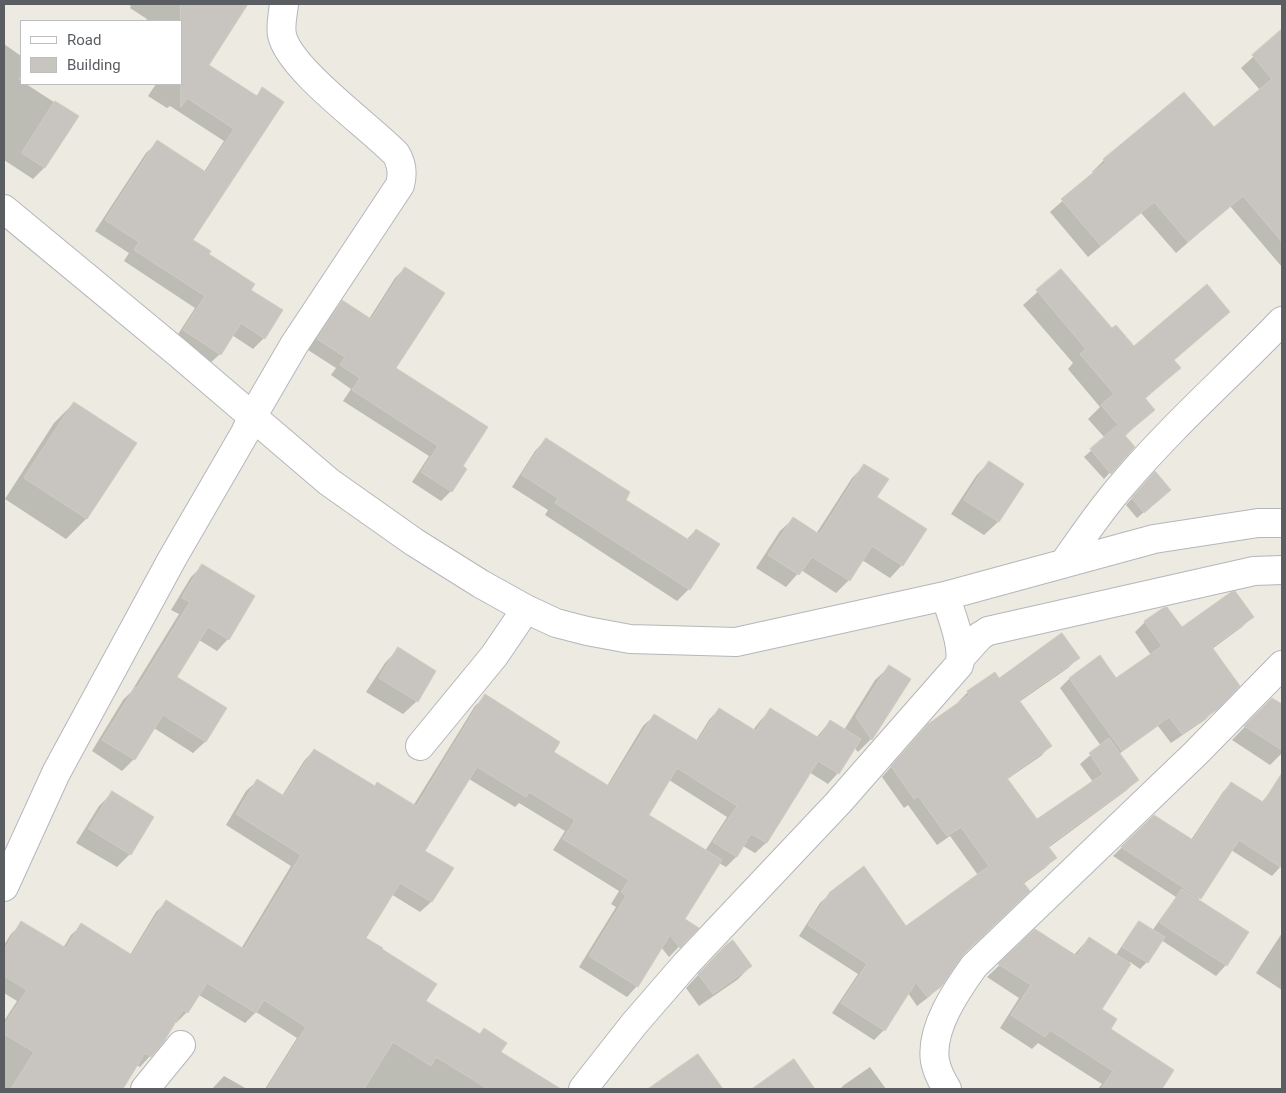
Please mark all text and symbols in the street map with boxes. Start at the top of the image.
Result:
legend [20,20,182,85]
text: Road [67,31,101,49]
text: Building [67,56,121,74]

